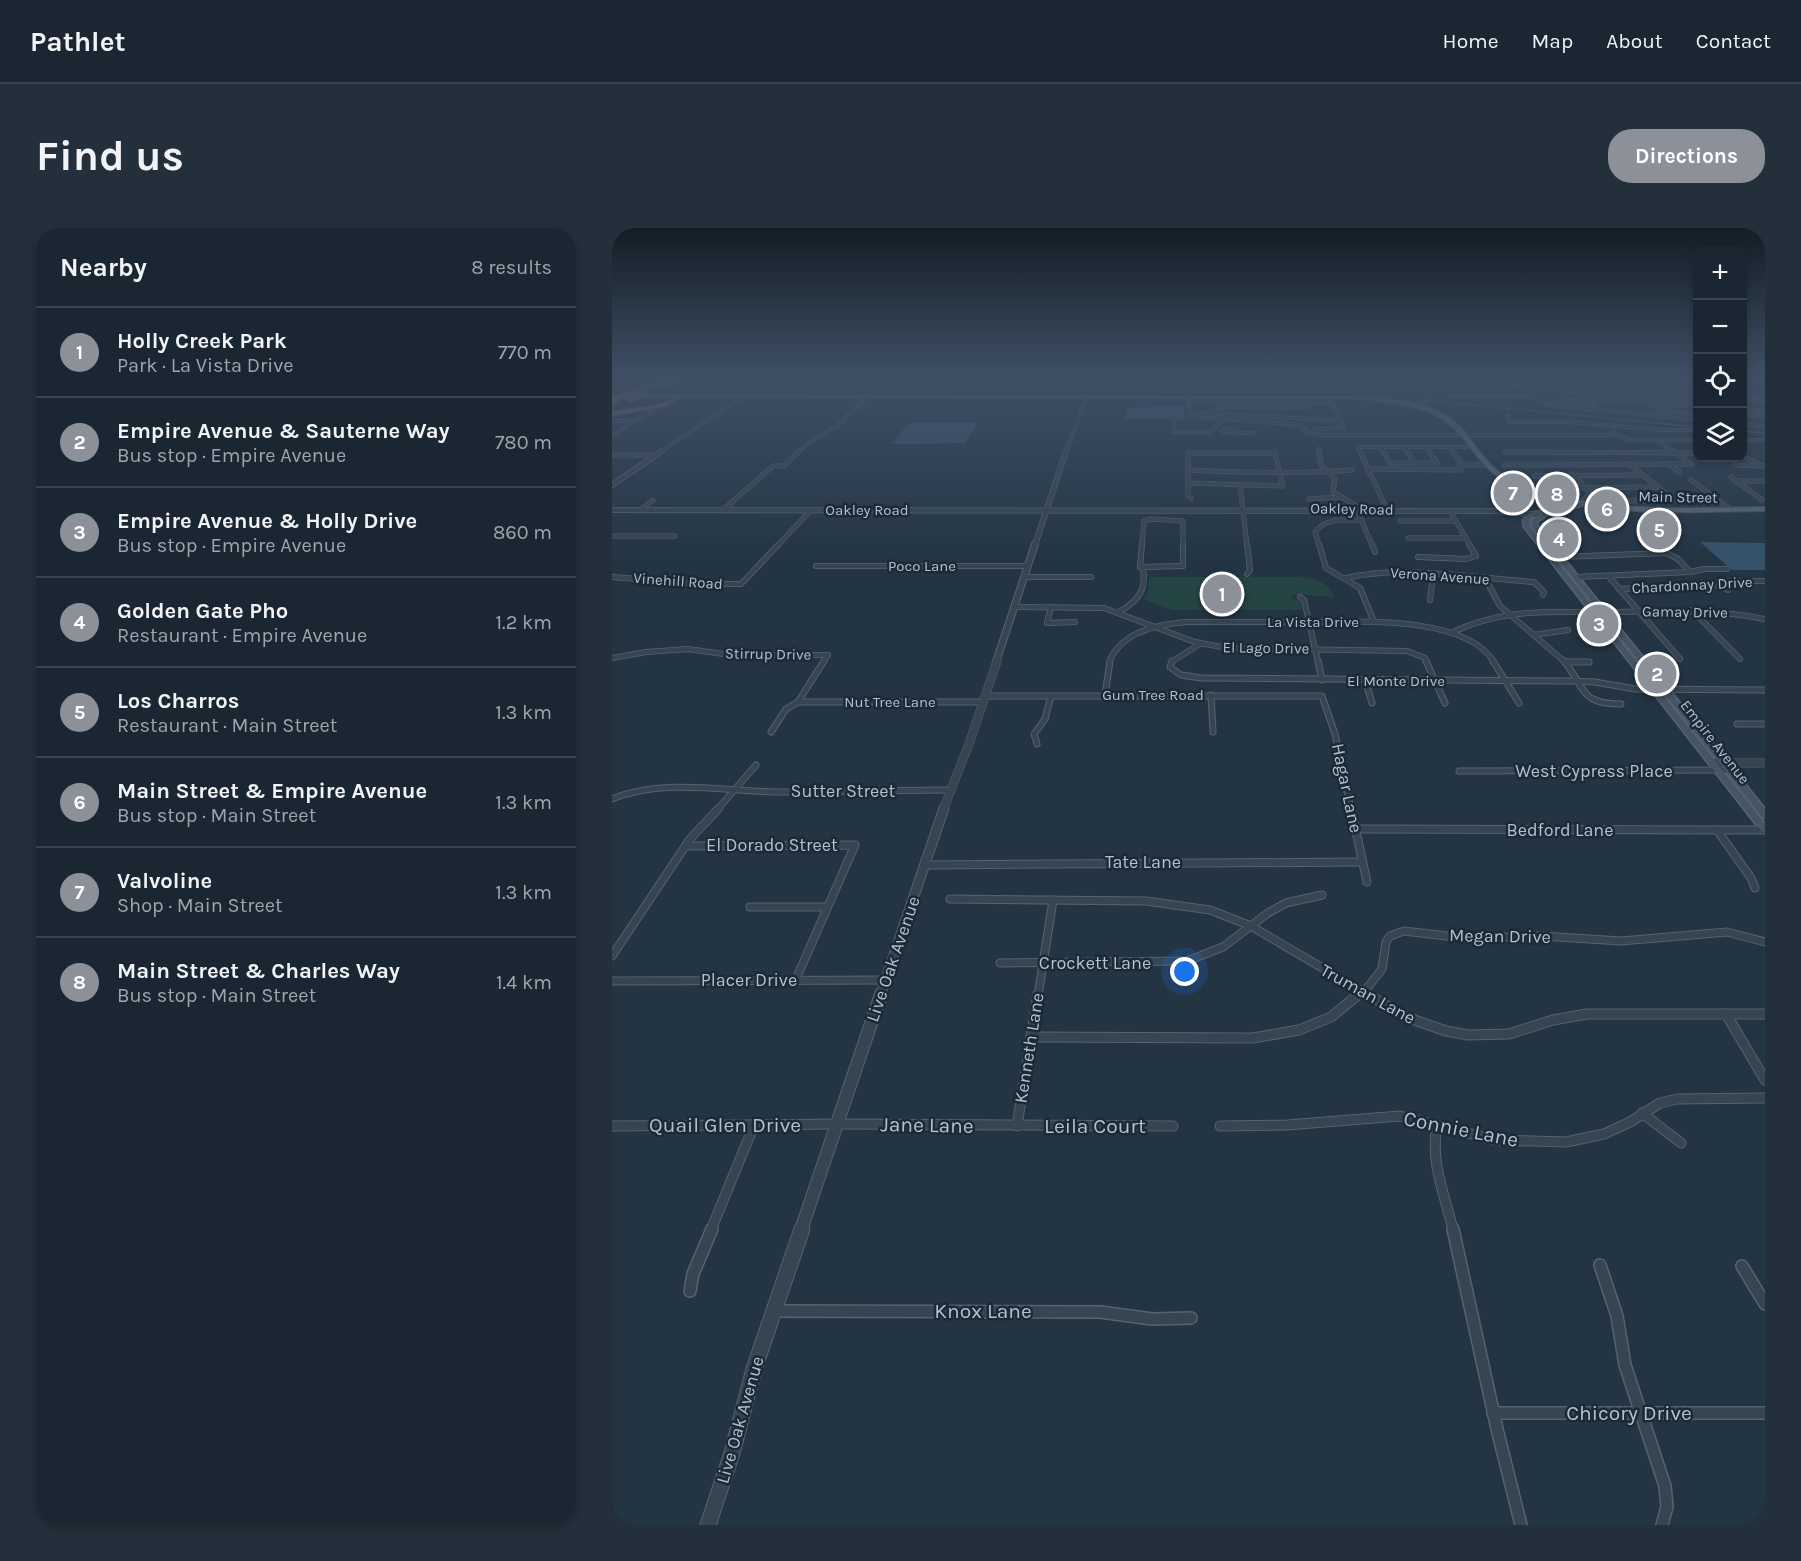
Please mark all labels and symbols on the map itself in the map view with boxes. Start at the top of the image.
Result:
pin: 7 [1494,470,1532,516]
pin: 8 [1538,472,1576,516]
pin: 6 [1588,486,1626,532]
street label: Main Street [1638,487,1718,507]
street label: Oakley Road [1310,499,1394,519]
street label: Oakley Road [825,501,909,519]
pin: 5 [1640,508,1678,552]
pin: 4 [1540,516,1578,562]
street label: Poco Lane [888,557,956,575]
street label: Verona Avenue [1390,564,1490,588]
street label: Vinehill Road [633,569,723,593]
pin: 1 [1202,572,1242,616]
street label: Chardonnay Drive [1631,573,1753,597]
pin: 3 [1580,602,1618,646]
street label: Gamay Drive [1642,602,1728,622]
street label: La Vista Drive [1267,613,1359,631]
street label: El Lago Drive [1222,638,1310,658]
street label: Stirrup Drive [725,644,811,664]
pin: 2 [1638,652,1676,696]
street label: El Monte Drive [1347,672,1445,690]
street label: Gum Tree Road [1102,686,1204,704]
street label: Nut Tree Lane [844,693,936,711]
street label: Empire Avenue [1677,696,1753,788]
street label: Hagar Lane [1327,741,1367,835]
street label: West Cypress Place [1515,760,1673,782]
street label: Sutter Street [791,780,896,802]
street label: Bedford Lane [1507,819,1613,841]
street label: El Dorado Street [706,834,838,856]
street label: Tate Lane [1105,851,1181,873]
street label: Live Oak Avenue [861,893,925,1025]
street label: Megan Drive [1449,924,1551,948]
street label: Crockett Lane [1039,952,1151,974]
your location [1170,957,1199,986]
street label: Truman Lane [1317,959,1419,1029]
street label: Placer Drive [701,969,797,991]
street label: Kenneth Lane [1009,991,1049,1105]
street label: Connie Lane [1401,1106,1521,1152]
street label: Jane Lane [880,1112,974,1138]
street label: Quail Glen Drive [649,1113,801,1137]
street label: Leila Court [1044,1114,1146,1138]
street label: Knox Lane [934,1299,1032,1323]
street label: Live Oak Avenue [711,1354,769,1486]
street label: Chicory Drive [1566,1401,1692,1425]

